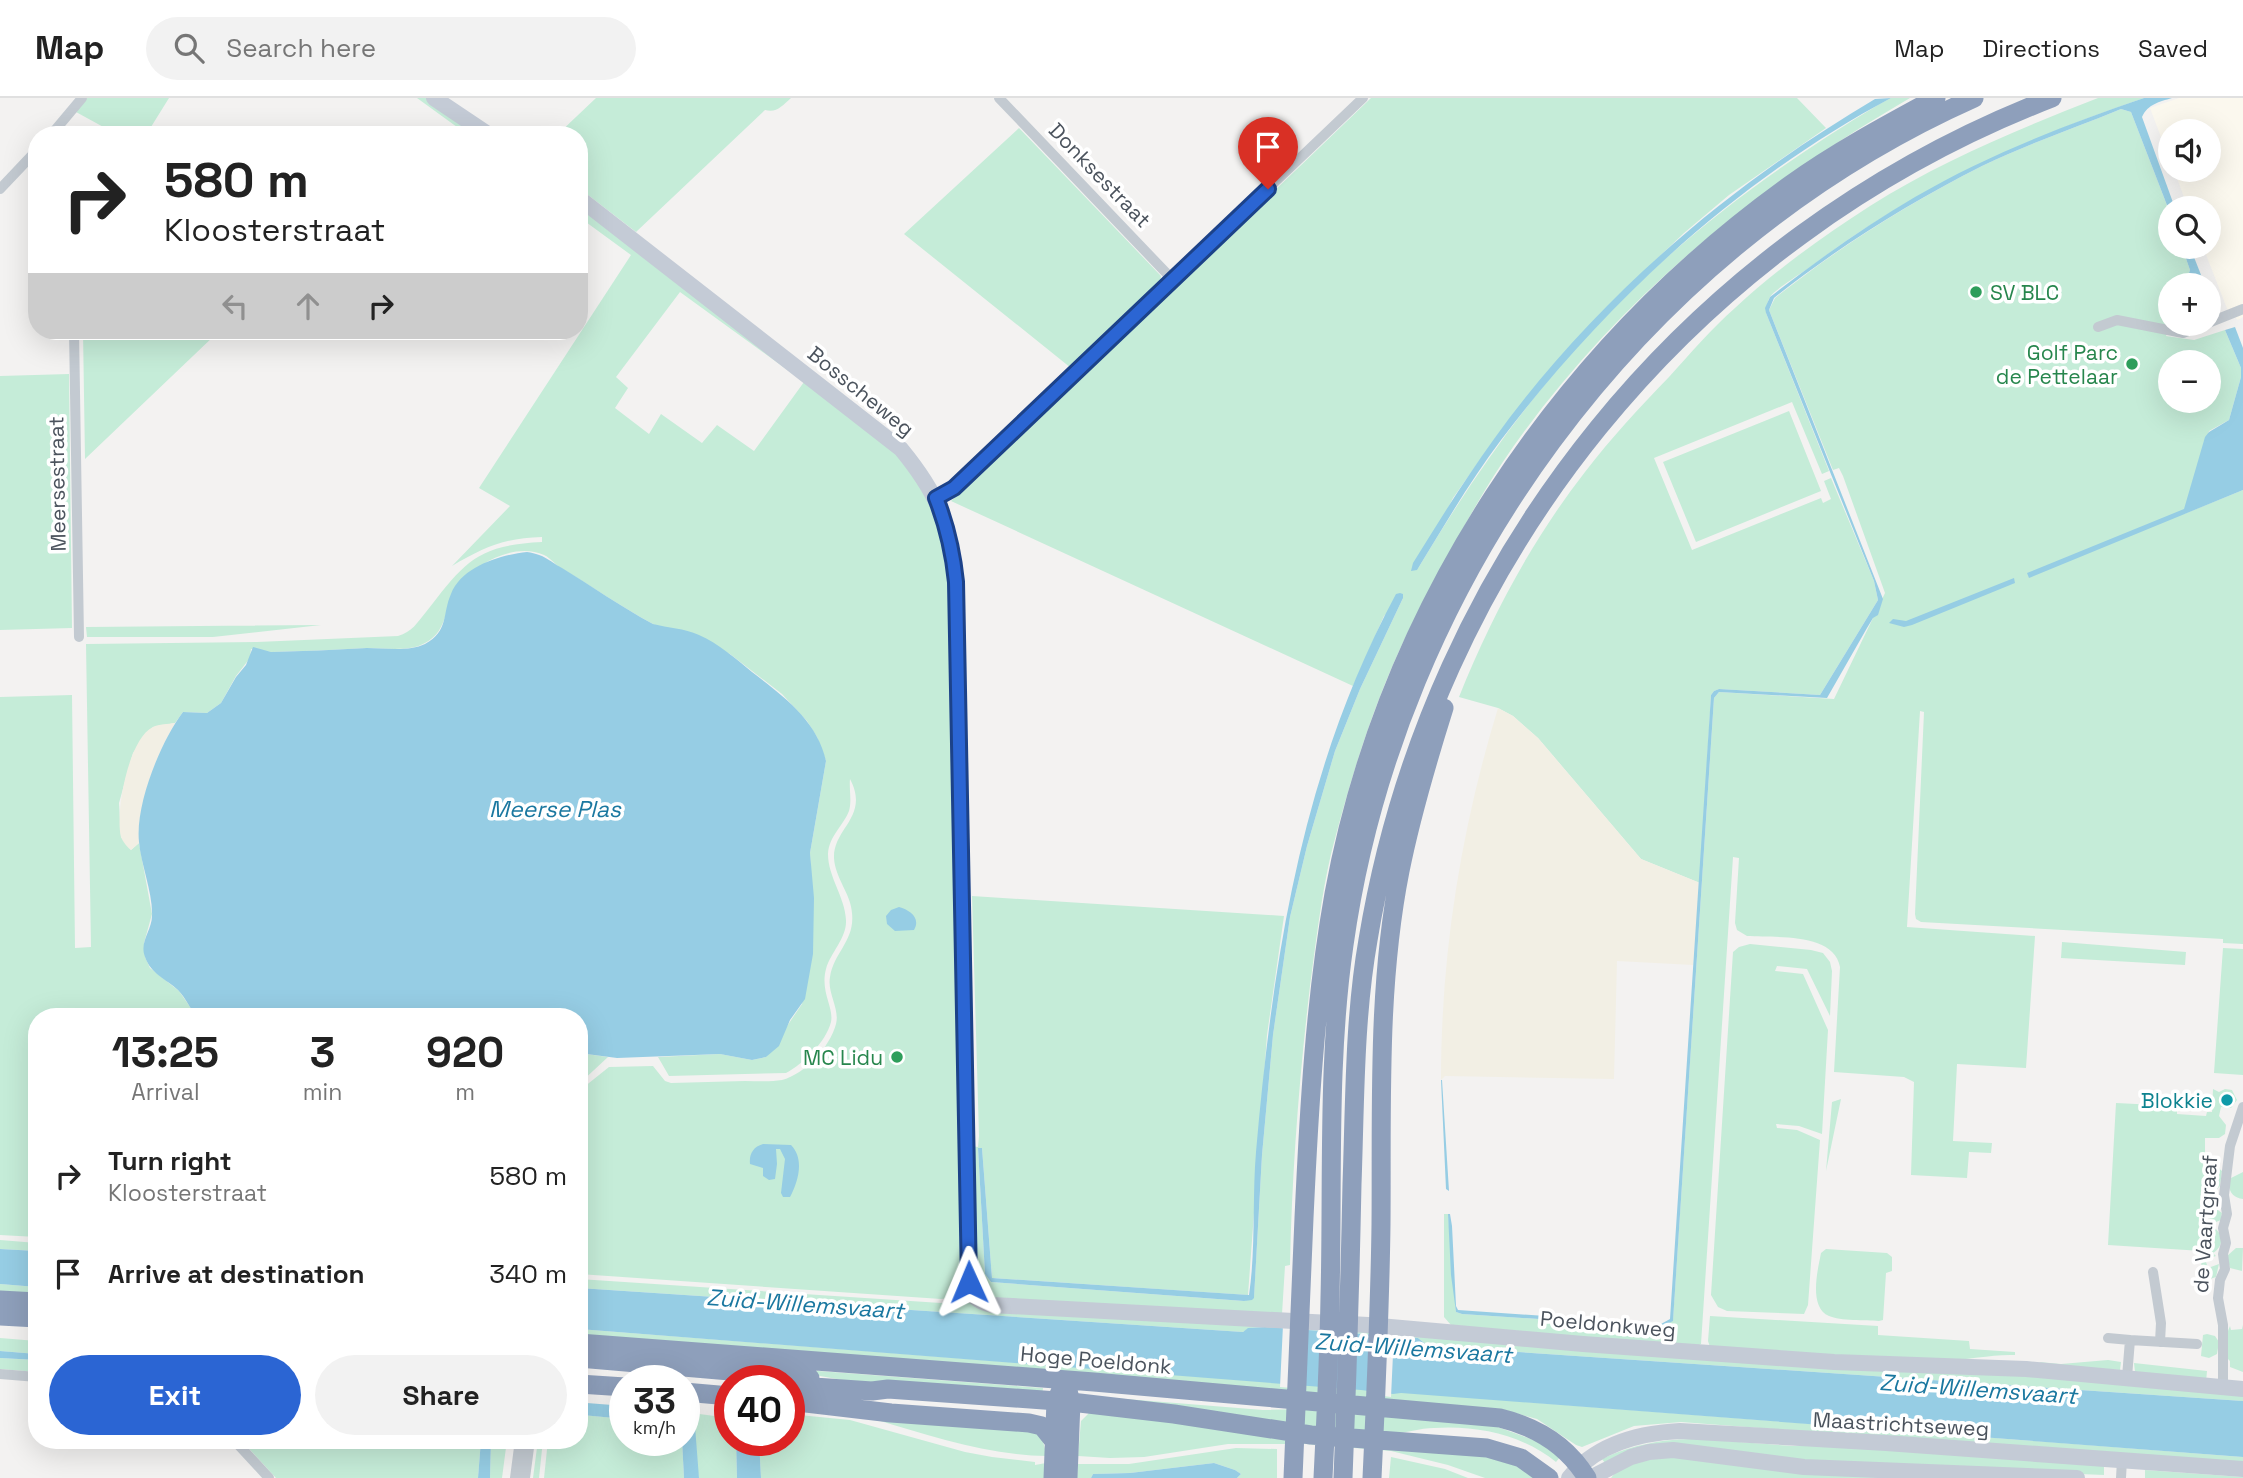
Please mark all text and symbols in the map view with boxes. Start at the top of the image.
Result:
search box [146,17,636,80]
text: Map [35,27,104,69]
icon: search [170,29,208,67]
text: Search here [226,31,376,65]
text: Map [1894,33,1944,64]
text: Directions [1982,33,2100,64]
text: Saved [2138,33,2208,64]
street label: Donksestraat [1043,117,1157,233]
pin [1238,117,1298,189]
map controls [2158,119,2221,413]
button: sound [2158,119,2221,182]
icon: arrive [1249,128,1287,166]
text: 580 m [164,149,309,211]
icon: right [49,154,140,245]
button: search [2158,196,2221,259]
text: Kloosterstraat [164,210,386,250]
button: + [2158,273,2221,336]
place label: SV BLC [1990,279,2059,306]
marker: SV BLC [1968,284,1984,300]
icon: left [216,287,254,325]
icon: ahead [289,287,327,325]
icon: right [362,287,400,325]
place label: Golf Parc de Pettelaar [1996,339,2118,390]
street label: Bosscheweg [802,340,920,442]
button: − [2158,350,2221,413]
marker: Golf Parc de Pettelaar [2124,356,2140,372]
street label: Meersestraat [42,416,72,552]
water label: Meerse Plas [489,794,622,824]
text: 13:25 [112,1026,219,1079]
text: 3 [310,1026,335,1079]
text: 920 [426,1026,504,1079]
place label: MC Lidu [803,1044,883,1071]
marker: MC Lidu [889,1049,905,1065]
text: Arrival [131,1077,200,1107]
text: min [303,1077,342,1107]
text: m [455,1077,475,1107]
place label: Blokkie [2141,1087,2213,1114]
marker: Blokkie [2219,1092,2235,1108]
text: Turn right [108,1144,232,1178]
street label: de Vaartgraaf [2187,1154,2223,1294]
icon: right [49,1157,87,1195]
text: 580 m [490,1159,567,1193]
text: Kloosterstraat [108,1178,267,1208]
position arrow [932,1245,1006,1319]
icon: arrive [49,1255,87,1293]
text: Arrive at destination [108,1257,365,1291]
text: 340 m [489,1257,567,1291]
water label: Zuid-Willemsvaart [705,1282,907,1326]
street label: Poeldonkweg [1539,1305,1677,1343]
water label: Zuid-Willemsvaart [1313,1326,1515,1370]
street label: Hoge Poeldonk [1019,1340,1173,1380]
button: Exit [49,1355,301,1435]
button: Share [315,1355,567,1435]
speed limit sign: 40 [714,1365,805,1456]
water label: Zuid-Willemsvaart [1878,1367,2080,1411]
text: 33 [633,1379,676,1423]
street label: Maastrichtseweg [1812,1406,1990,1442]
text: km/h [633,1416,676,1439]

